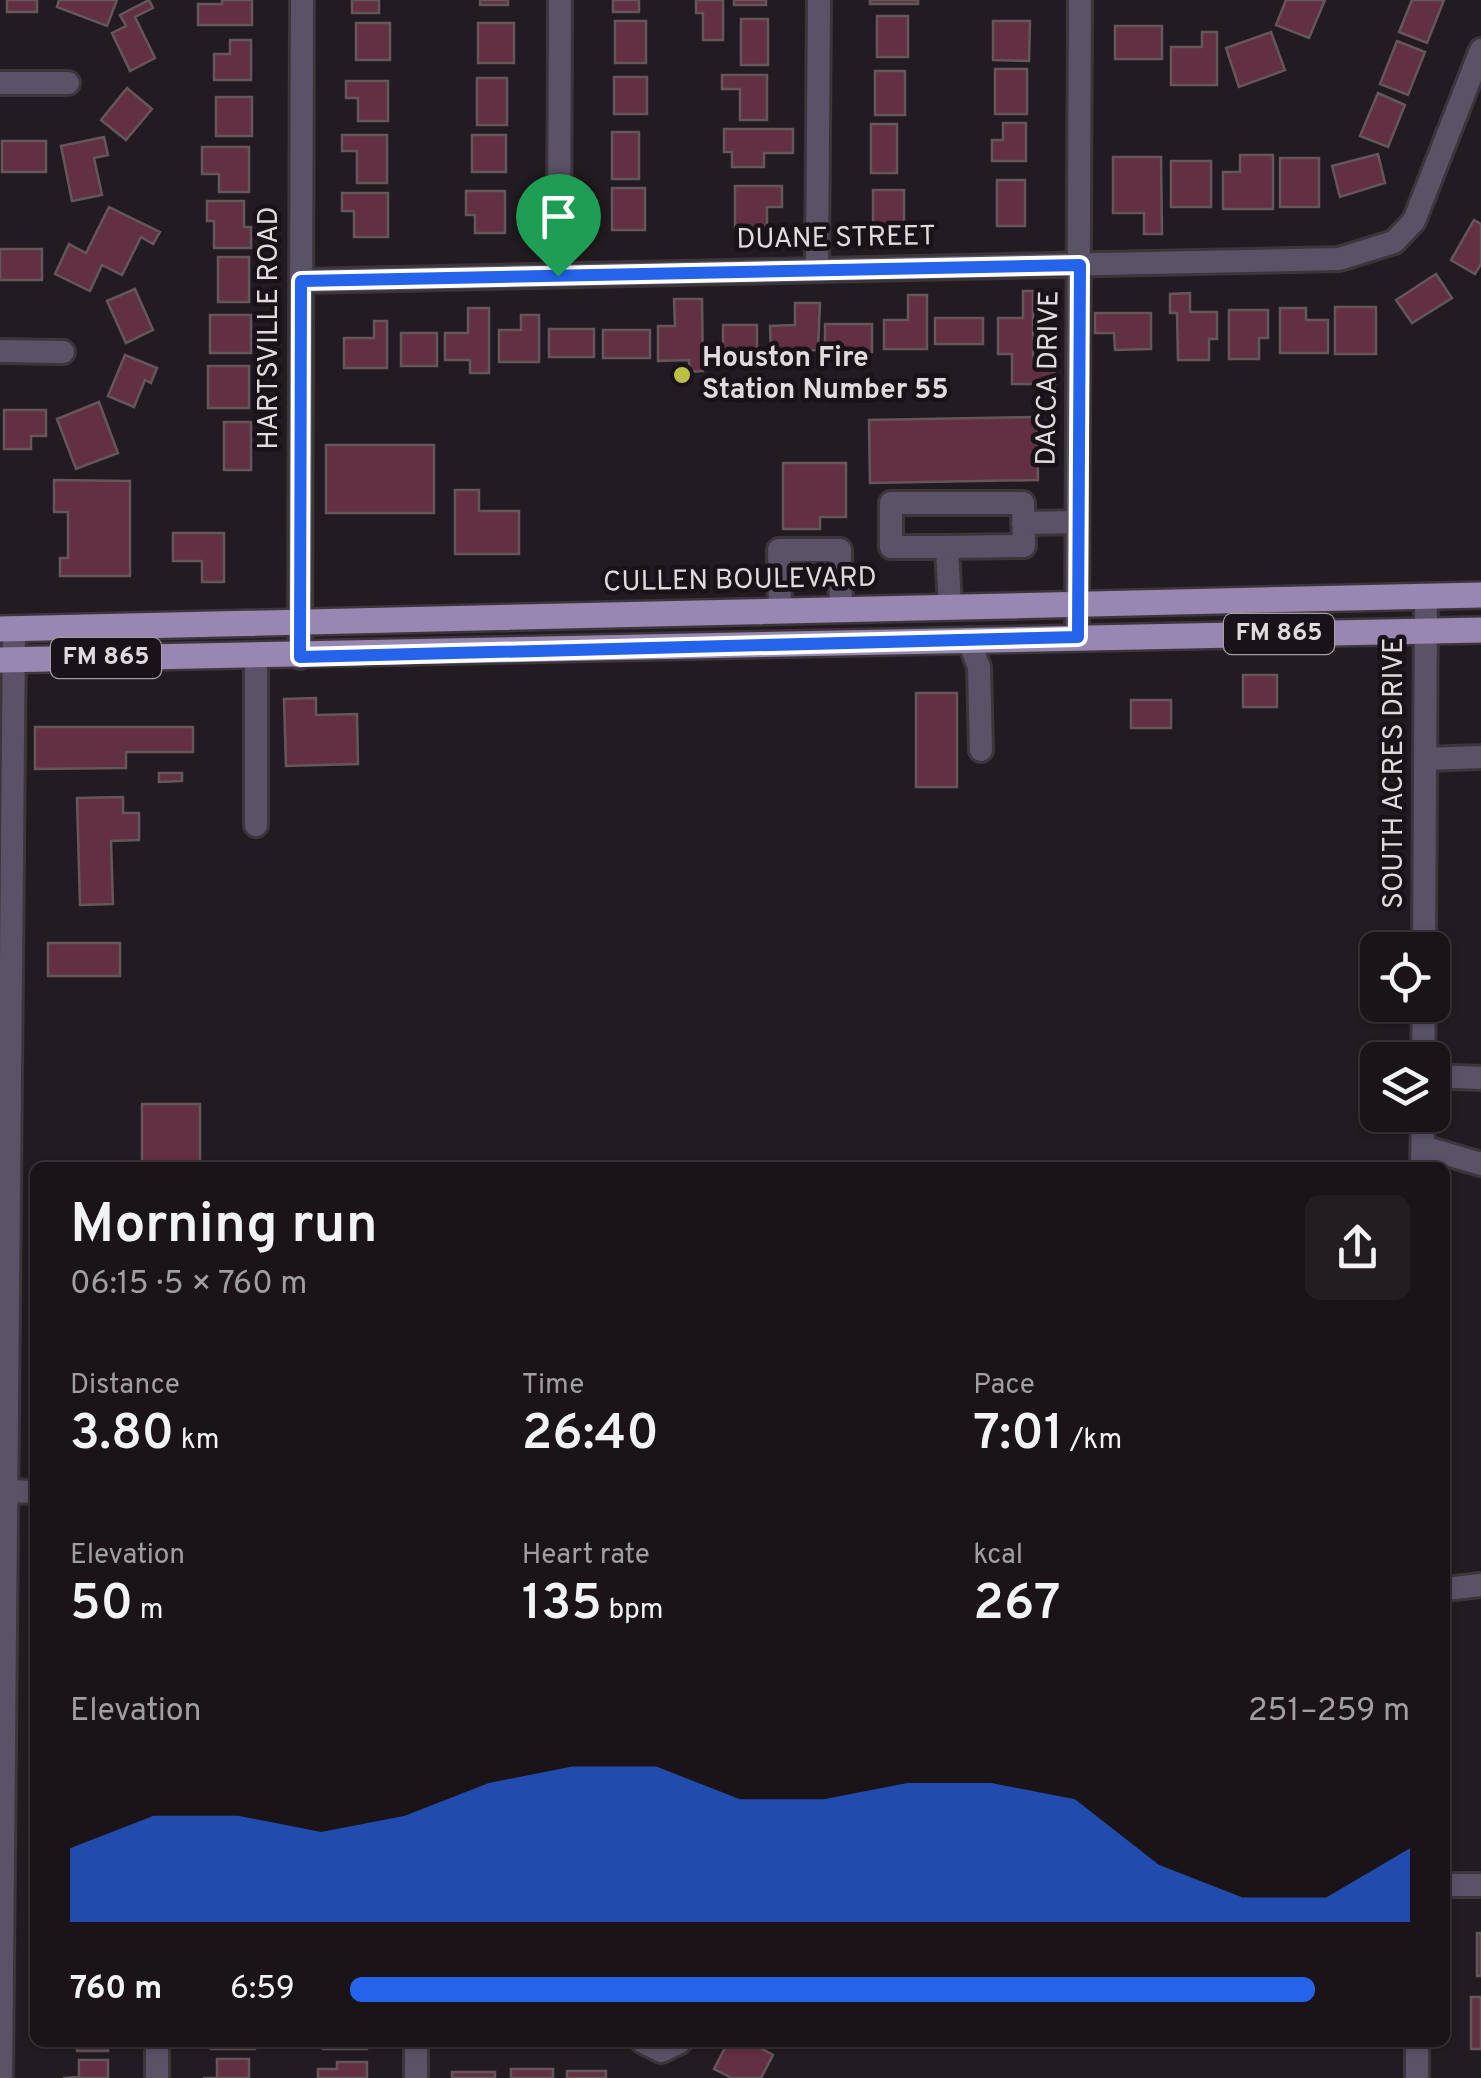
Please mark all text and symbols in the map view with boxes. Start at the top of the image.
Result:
pin [516,174,601,277]
icon: arrive [531,189,586,244]
street label: HARTSVILLE ROAD [252,206,288,450]
street label: DUANE STREET [736,219,936,259]
street label: DACCA DRIVE [1029,290,1069,466]
place label: Houston Fire Station Number 55 [702,341,949,409]
marker: Houston Fire Station Number 55 [671,364,693,386]
street label: CULLEN BOULEVARD [603,561,877,601]
road number: FM 865 [1224,614,1334,654]
street label: SOUTH ACRES DRIVE [1377,637,1413,909]
road number: FM 865 [51,638,161,678]
map controls [1360,932,1450,1132]
button: locate [1360,932,1450,1022]
button: layers [1360,1042,1450,1132]
text: Morning run [70,1192,378,1262]
button: share [1305,1195,1410,1300]
text: 06:15 · 5 × 760 m [70,1265,307,1305]
text: Distance [70,1368,180,1404]
text: Time [522,1368,584,1404]
text: Pace [973,1368,1035,1404]
text: 3.80 [70,1404,174,1467]
text: 26:40 [522,1404,659,1467]
text: 7:01 [973,1404,1063,1467]
text: km [174,1423,220,1459]
text: /km [1063,1423,1122,1459]
text: Elevation [70,1538,185,1574]
text: Heart rate [522,1538,650,1574]
text: kcal [973,1538,1023,1574]
text: 50 [70,1574,133,1637]
text: 135 [522,1574,602,1637]
text: 267 [973,1574,1061,1637]
text: m [133,1593,164,1629]
text: bpm [602,1593,664,1629]
text: Elevation [70,1692,202,1732]
text: 251–259 m [1248,1692,1410,1732]
text: 760 m [70,1970,162,2010]
text: 6:59 [230,1970,295,2010]

